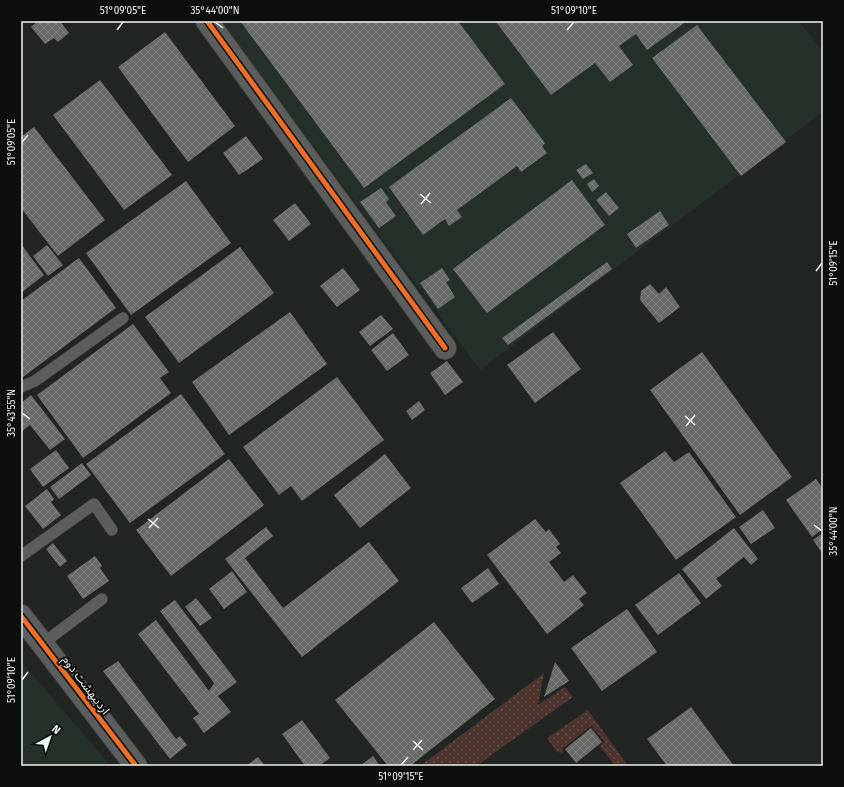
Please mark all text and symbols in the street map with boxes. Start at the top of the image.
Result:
text: 51°09'05"E [100,5,146,17]
text: 35°44'00"N [190,5,240,17]
text: 51°09'10"E [551,5,597,17]
text: 51°09'05"E [6,119,18,165]
text: 51°09'15"E [828,240,840,286]
text: 35°43'55"N [6,389,18,437]
text: 35°44'00"N [828,506,840,556]
street label: اردیبهشت دوم [58,653,113,718]
text: 51°09'10"E [6,657,18,703]
north arrow [30,717,70,757]
text: N [49,722,63,737]
text: 51°09'15"E [378,771,424,783]

